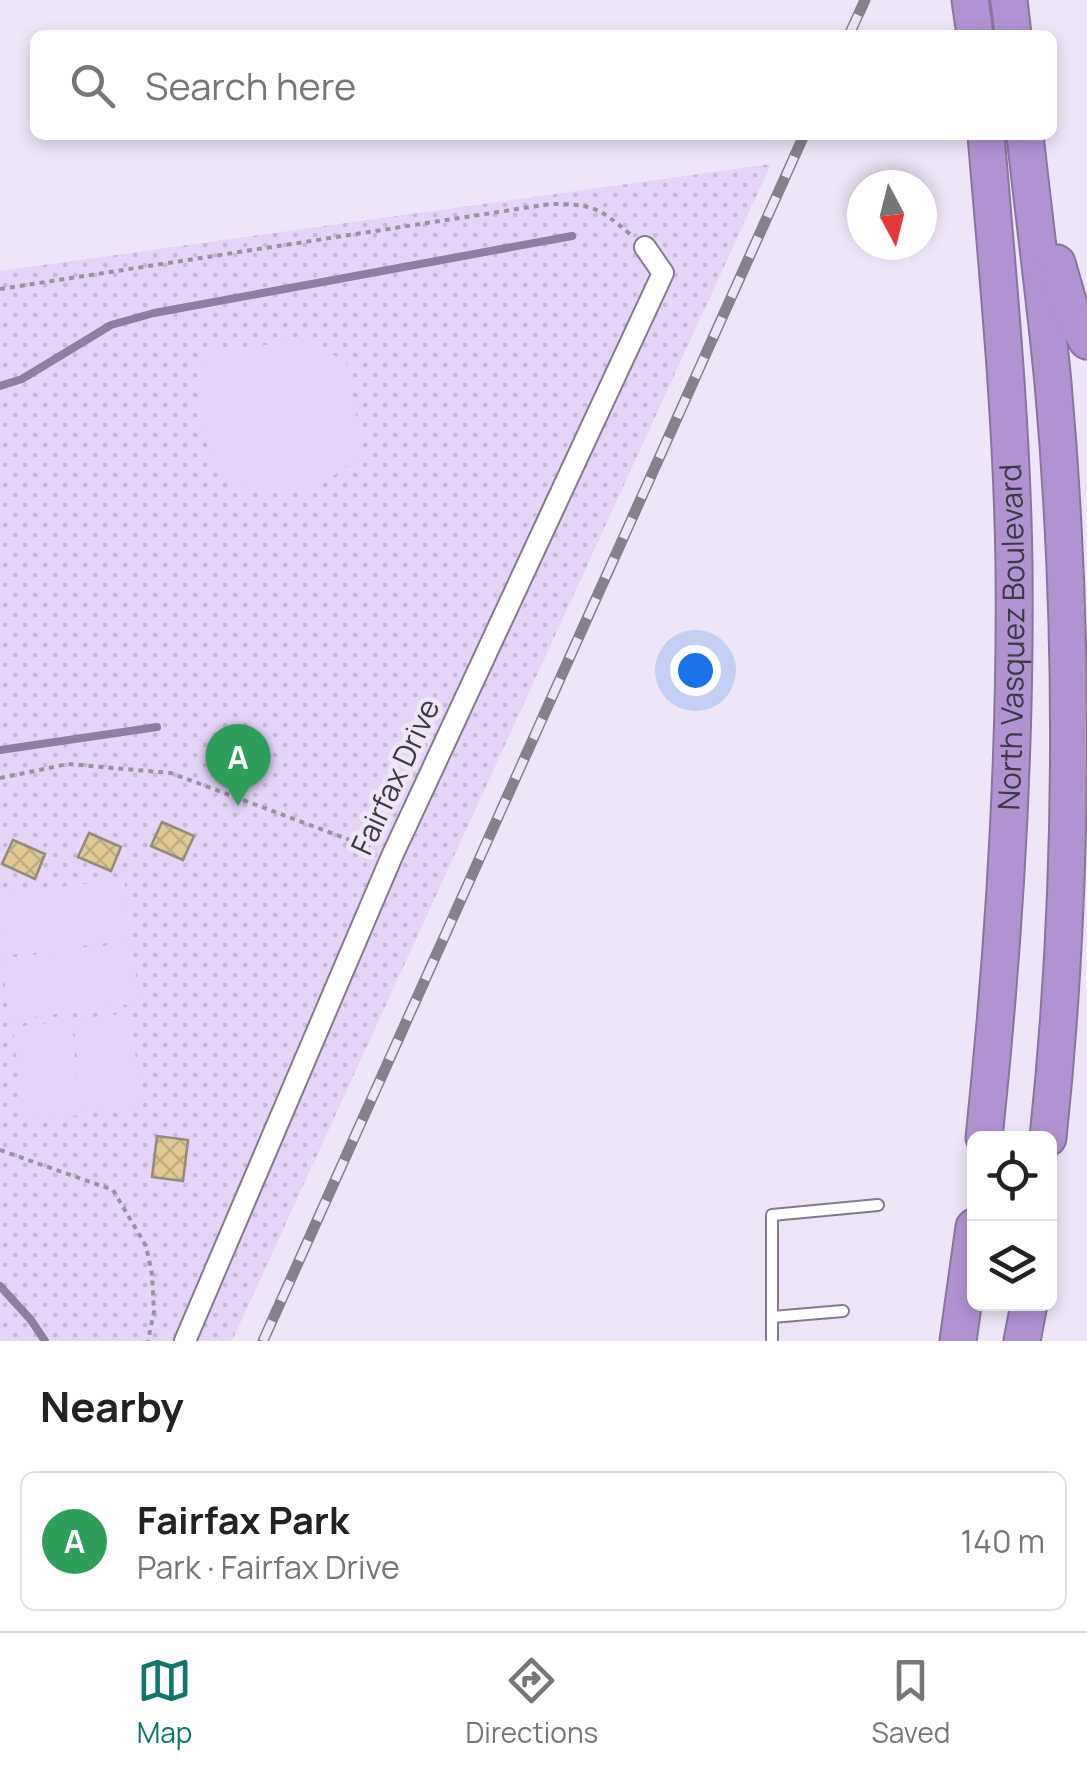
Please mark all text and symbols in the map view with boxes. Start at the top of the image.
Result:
search box [30,30,1057,140]
icon: search [65,58,120,113]
text: Search here [145,59,356,111]
north arrow [847,170,937,260]
street label: North Vasquez Boulevard [987,463,1033,811]
your location [670,645,721,696]
street label: Fairfax Drive [341,692,449,861]
pin: A [206,724,270,806]
map controls [967,1131,1057,1311]
button: locate [967,1131,1057,1221]
button: layers [967,1221,1057,1311]
text: Nearby [40,1377,184,1435]
text: Fairfax Park [137,1493,349,1545]
text: A [64,1519,85,1563]
text: 140 m [961,1519,1045,1563]
text: Park · Fairfax Drive [137,1545,400,1589]
tab: Map [137,1653,192,1751]
tab: Directions [466,1653,598,1751]
tab: Saved [871,1653,950,1751]

